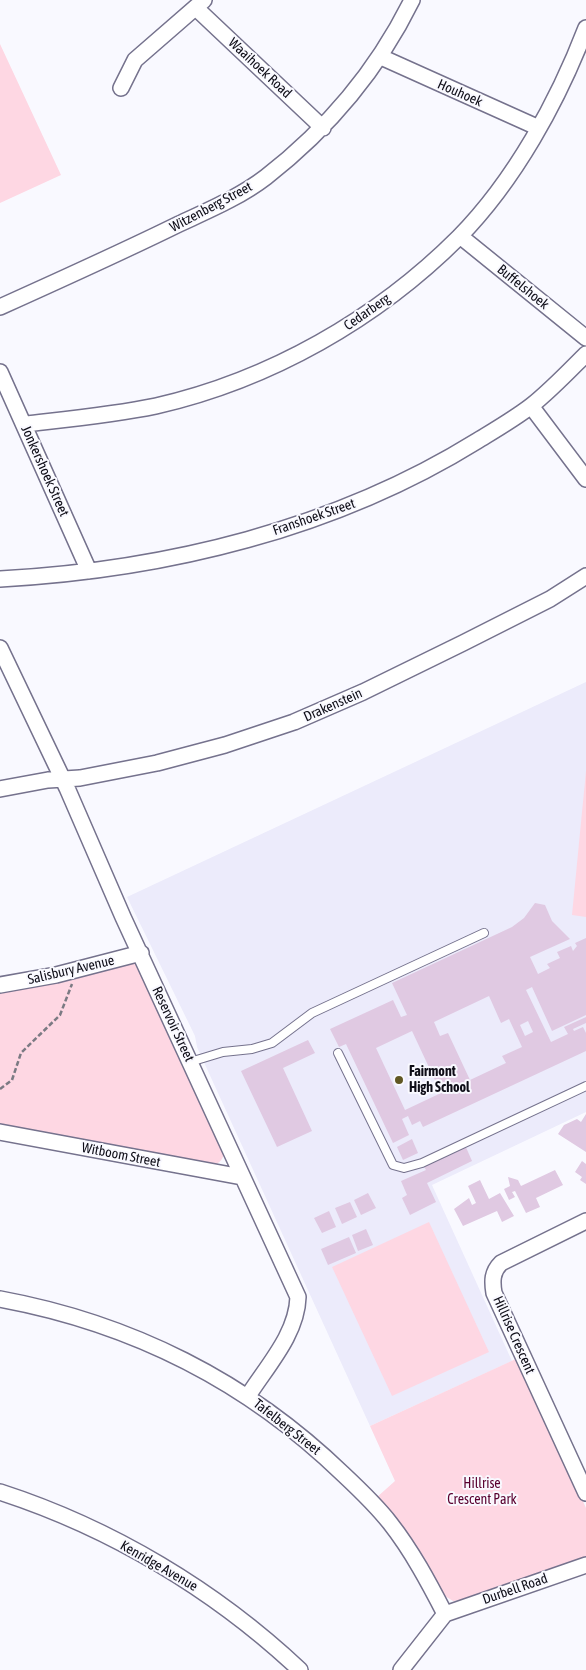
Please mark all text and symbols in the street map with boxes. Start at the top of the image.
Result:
street label: Waaihoek Road [225,34,295,102]
street label: Houhoek [435,76,485,110]
street label: Witzenberg Street [167,178,255,236]
street label: Buffelshoek [494,261,552,313]
street label: Cedarberg [341,290,393,334]
street label: Jonkershoek Street [17,423,73,519]
street label: Franshoek Street [271,495,357,539]
street label: Drakenstein [301,685,365,725]
street label: Salisbury Avenue [26,952,116,988]
street label: Reservoir Street [148,984,198,1064]
place label: Fairmont High School [409,1064,470,1096]
marker: Fairmont High School [393,1074,405,1086]
street label: Witboom Street [80,1139,162,1171]
street label: Hillrise Crescent [489,1293,539,1377]
street label: Tafelberg Street [250,1395,324,1459]
park label: Hillrise Crescent Park [447,1476,517,1508]
street label: Kenridge Avenue [117,1537,201,1595]
street label: Durbell Road [480,1570,550,1608]

